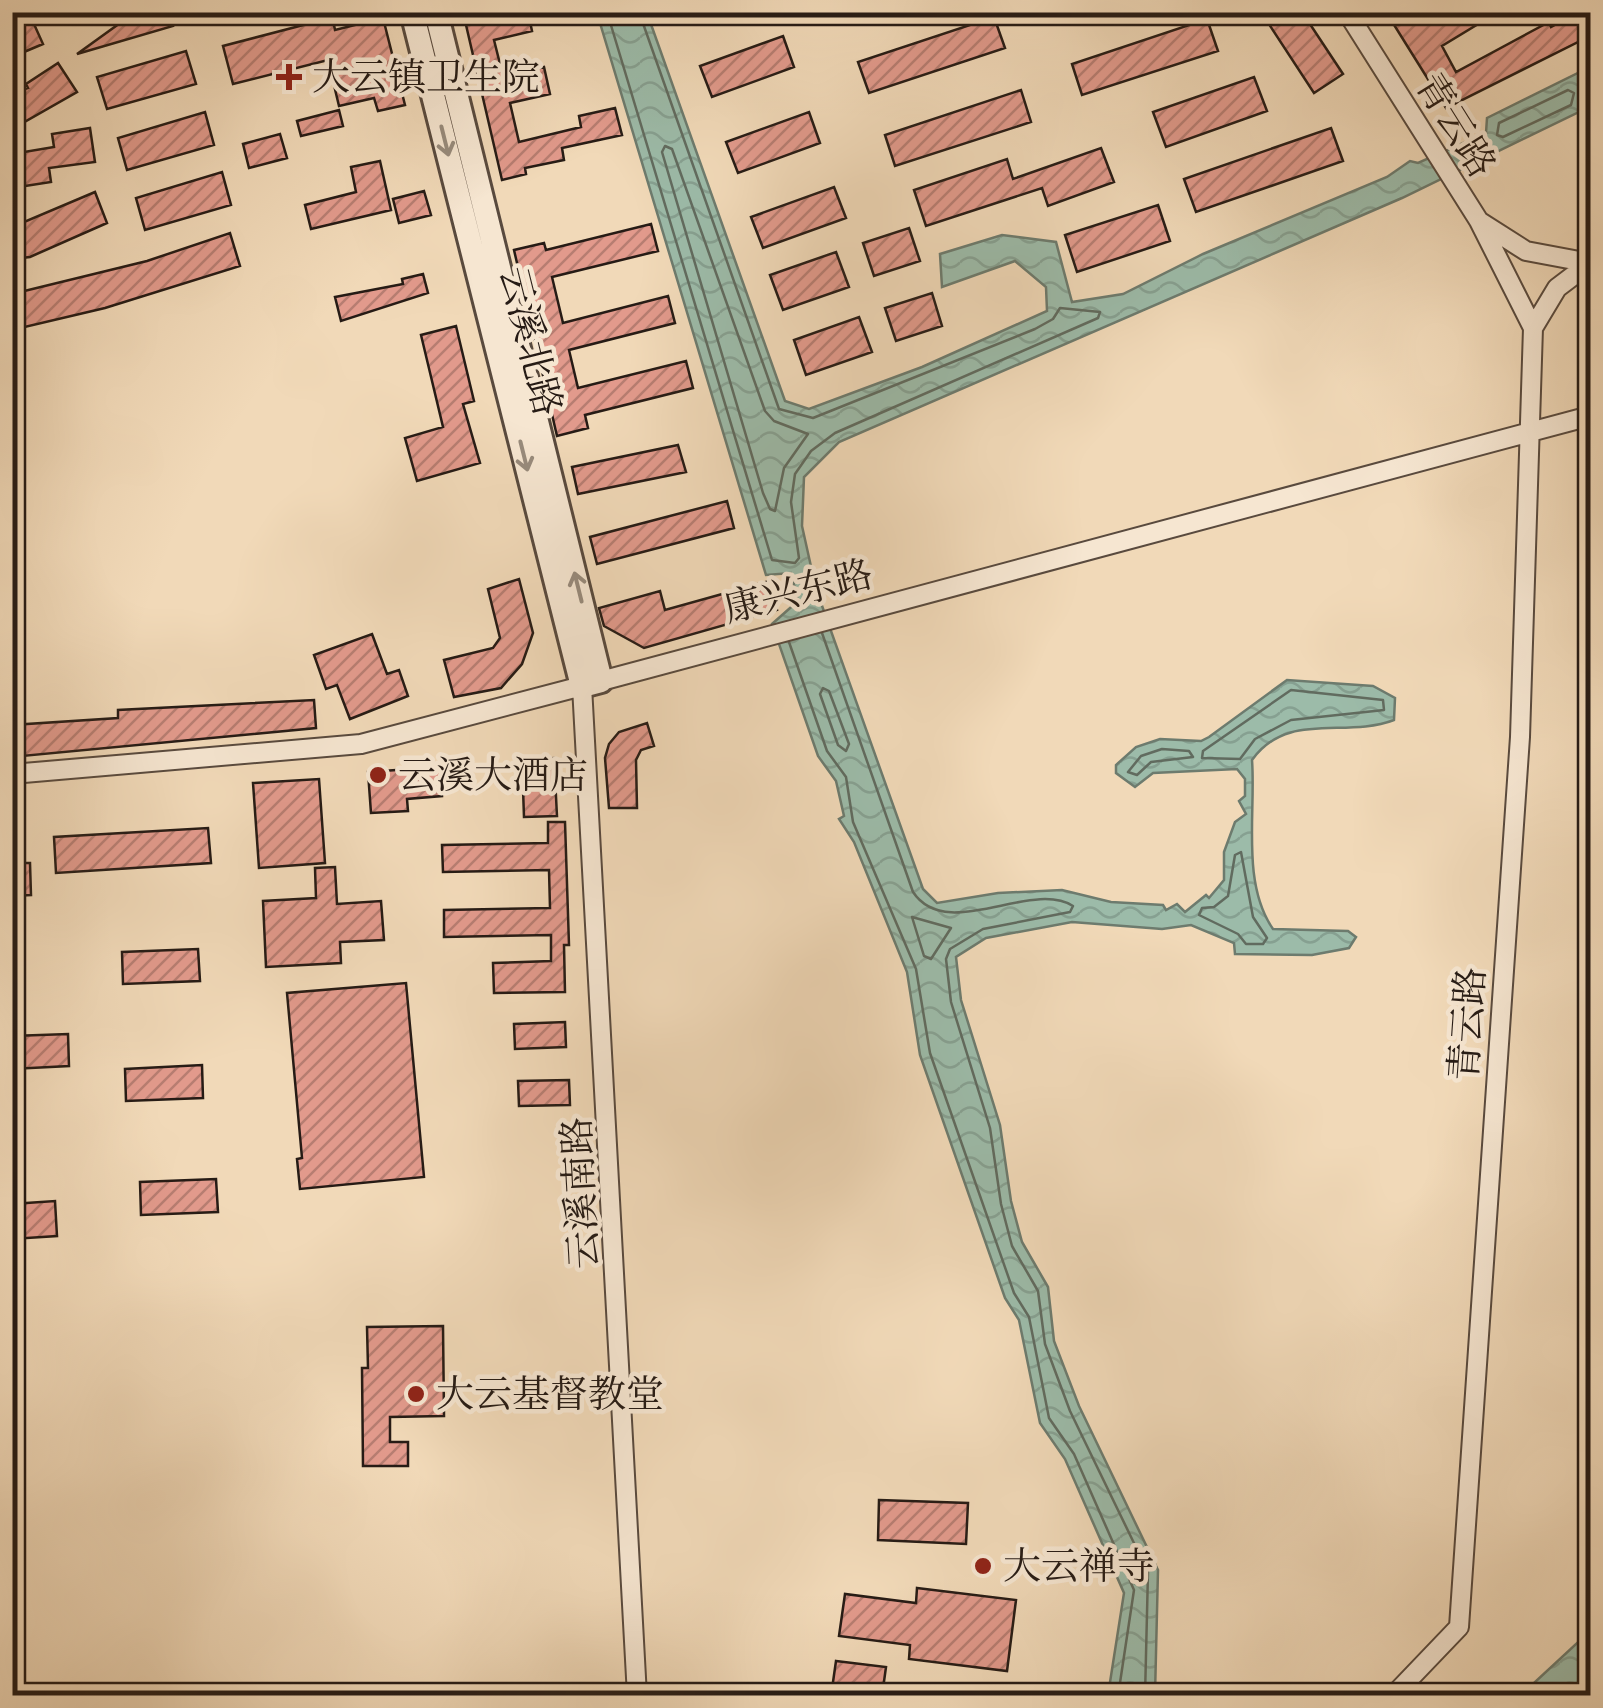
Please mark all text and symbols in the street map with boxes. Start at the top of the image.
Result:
place label: 大云镇卫生院 [312,48,540,104]
street label: 青云路 [1403,61,1511,188]
marker: 大云镇卫生院 [276,64,302,90]
one-way arrow [436,125,455,156]
street label: 云溪北路 [486,260,578,421]
one-way arrow [516,440,535,471]
street label: 康兴东路 [717,544,878,636]
one-way arrow [568,572,586,604]
place label: 云溪大酒店 [398,746,588,802]
marker: 云溪大酒店 [367,764,389,786]
street label: 青云路 [1434,965,1498,1083]
street label: 云溪南路 [547,1116,611,1270]
place label: 大云基督教堂 [436,1365,664,1421]
marker: 大云基督教堂 [405,1383,427,1405]
place label: 大云禅寺 [1003,1537,1155,1593]
marker: 大云禅寺 [972,1555,994,1577]

